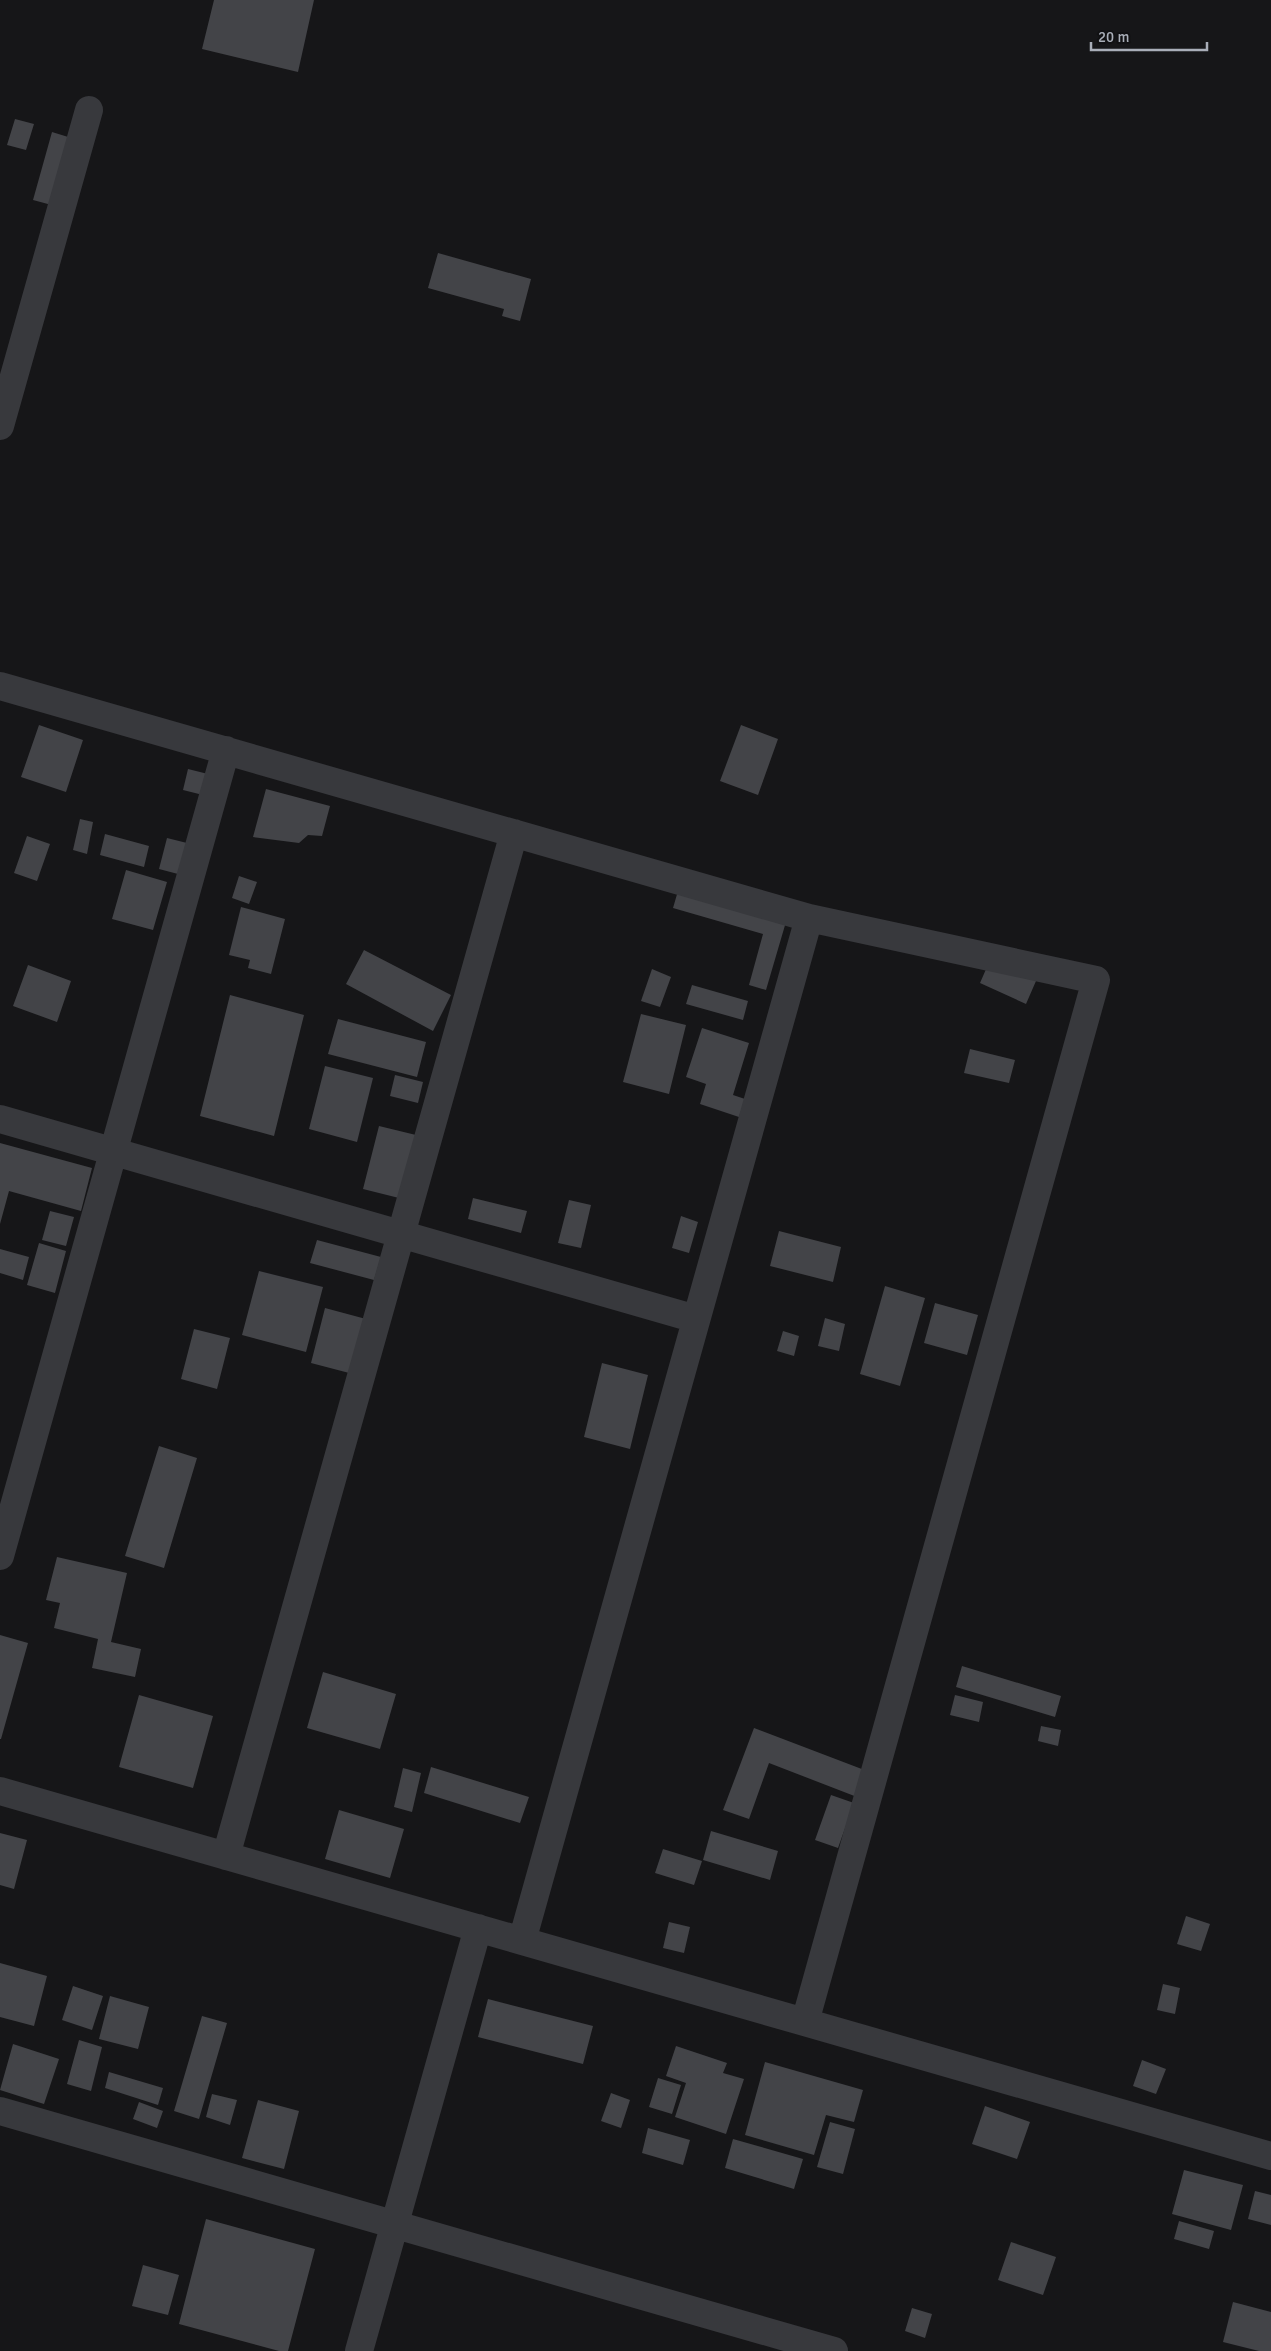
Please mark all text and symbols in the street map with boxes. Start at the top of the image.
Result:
scale bar [1091,20,1207,52]
text: 20 m [1098,28,1129,46]

